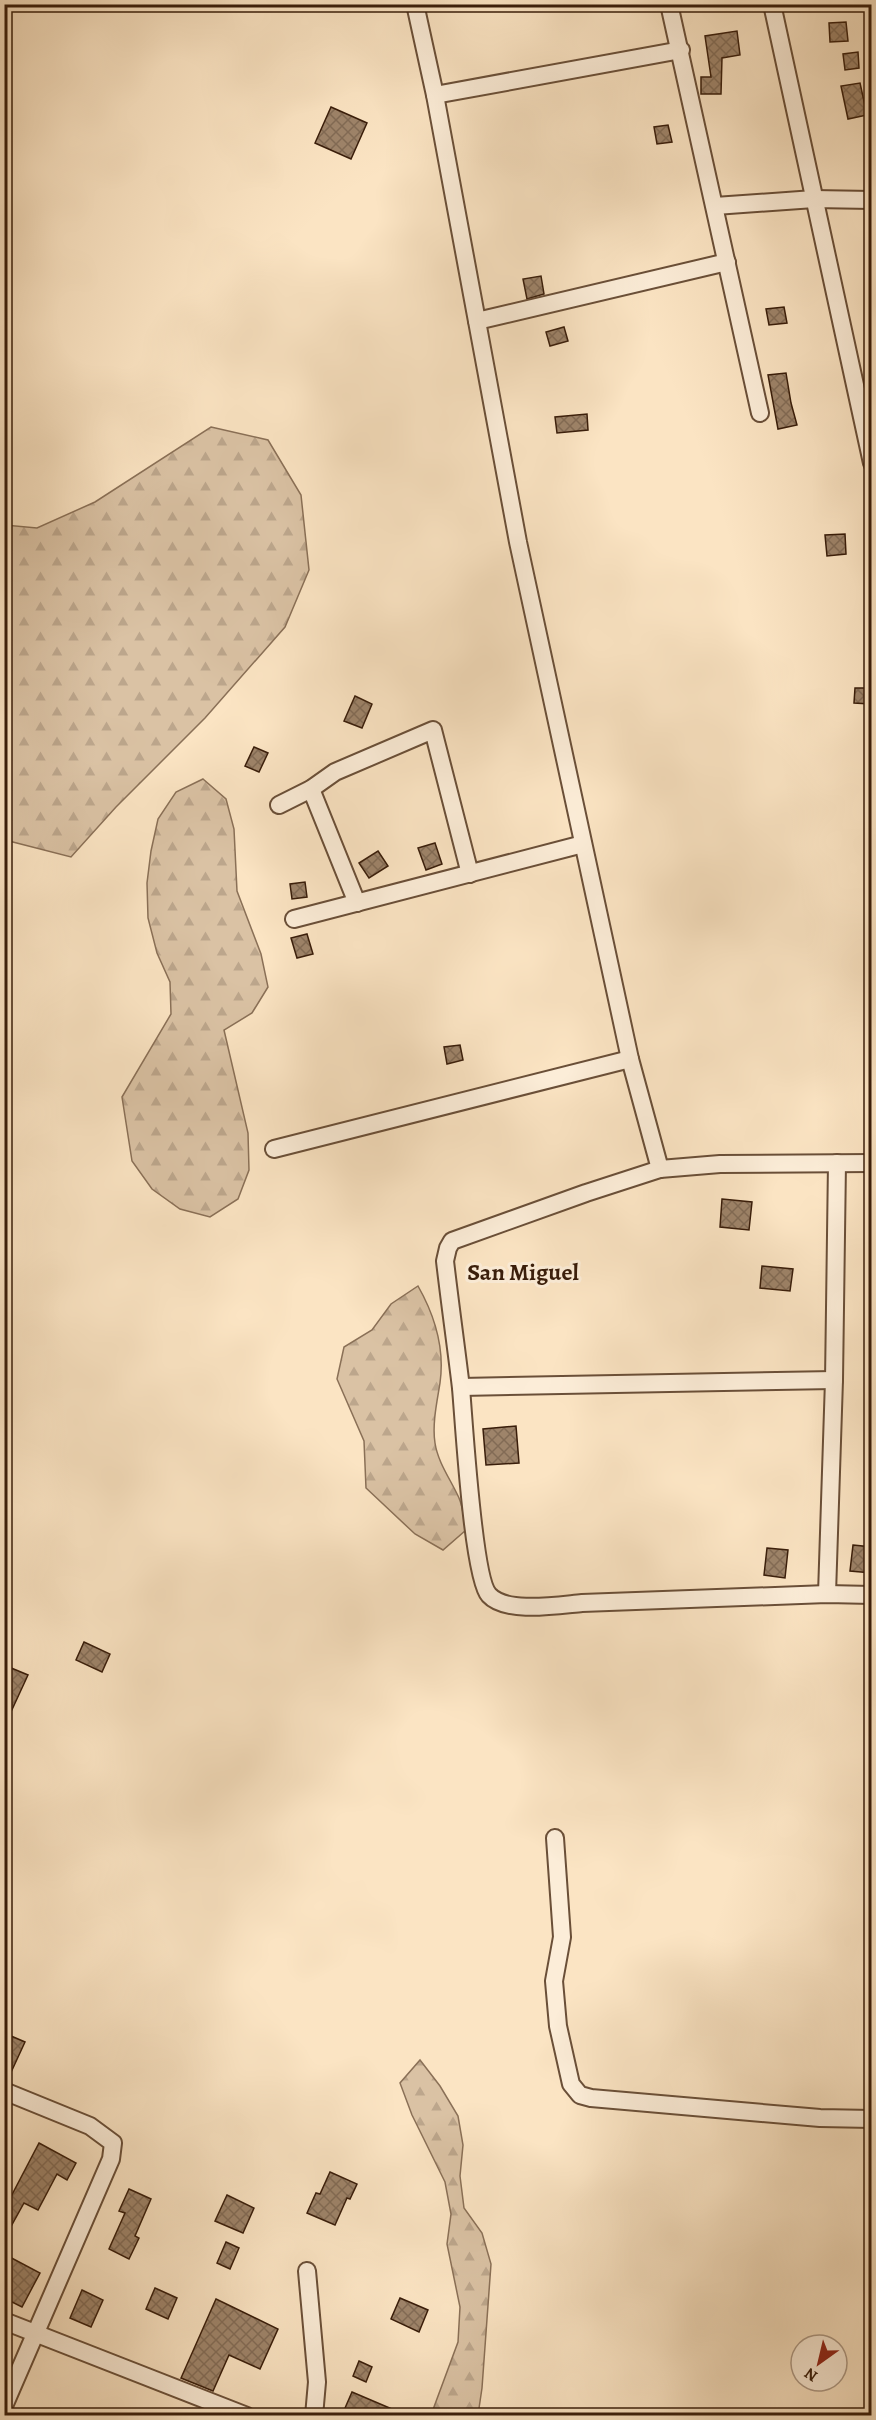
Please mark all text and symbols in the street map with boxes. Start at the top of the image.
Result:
district label: San Miguel [467,1256,579,1288]
north arrow [789,2333,849,2393]
text: N [800,2362,822,2387]

